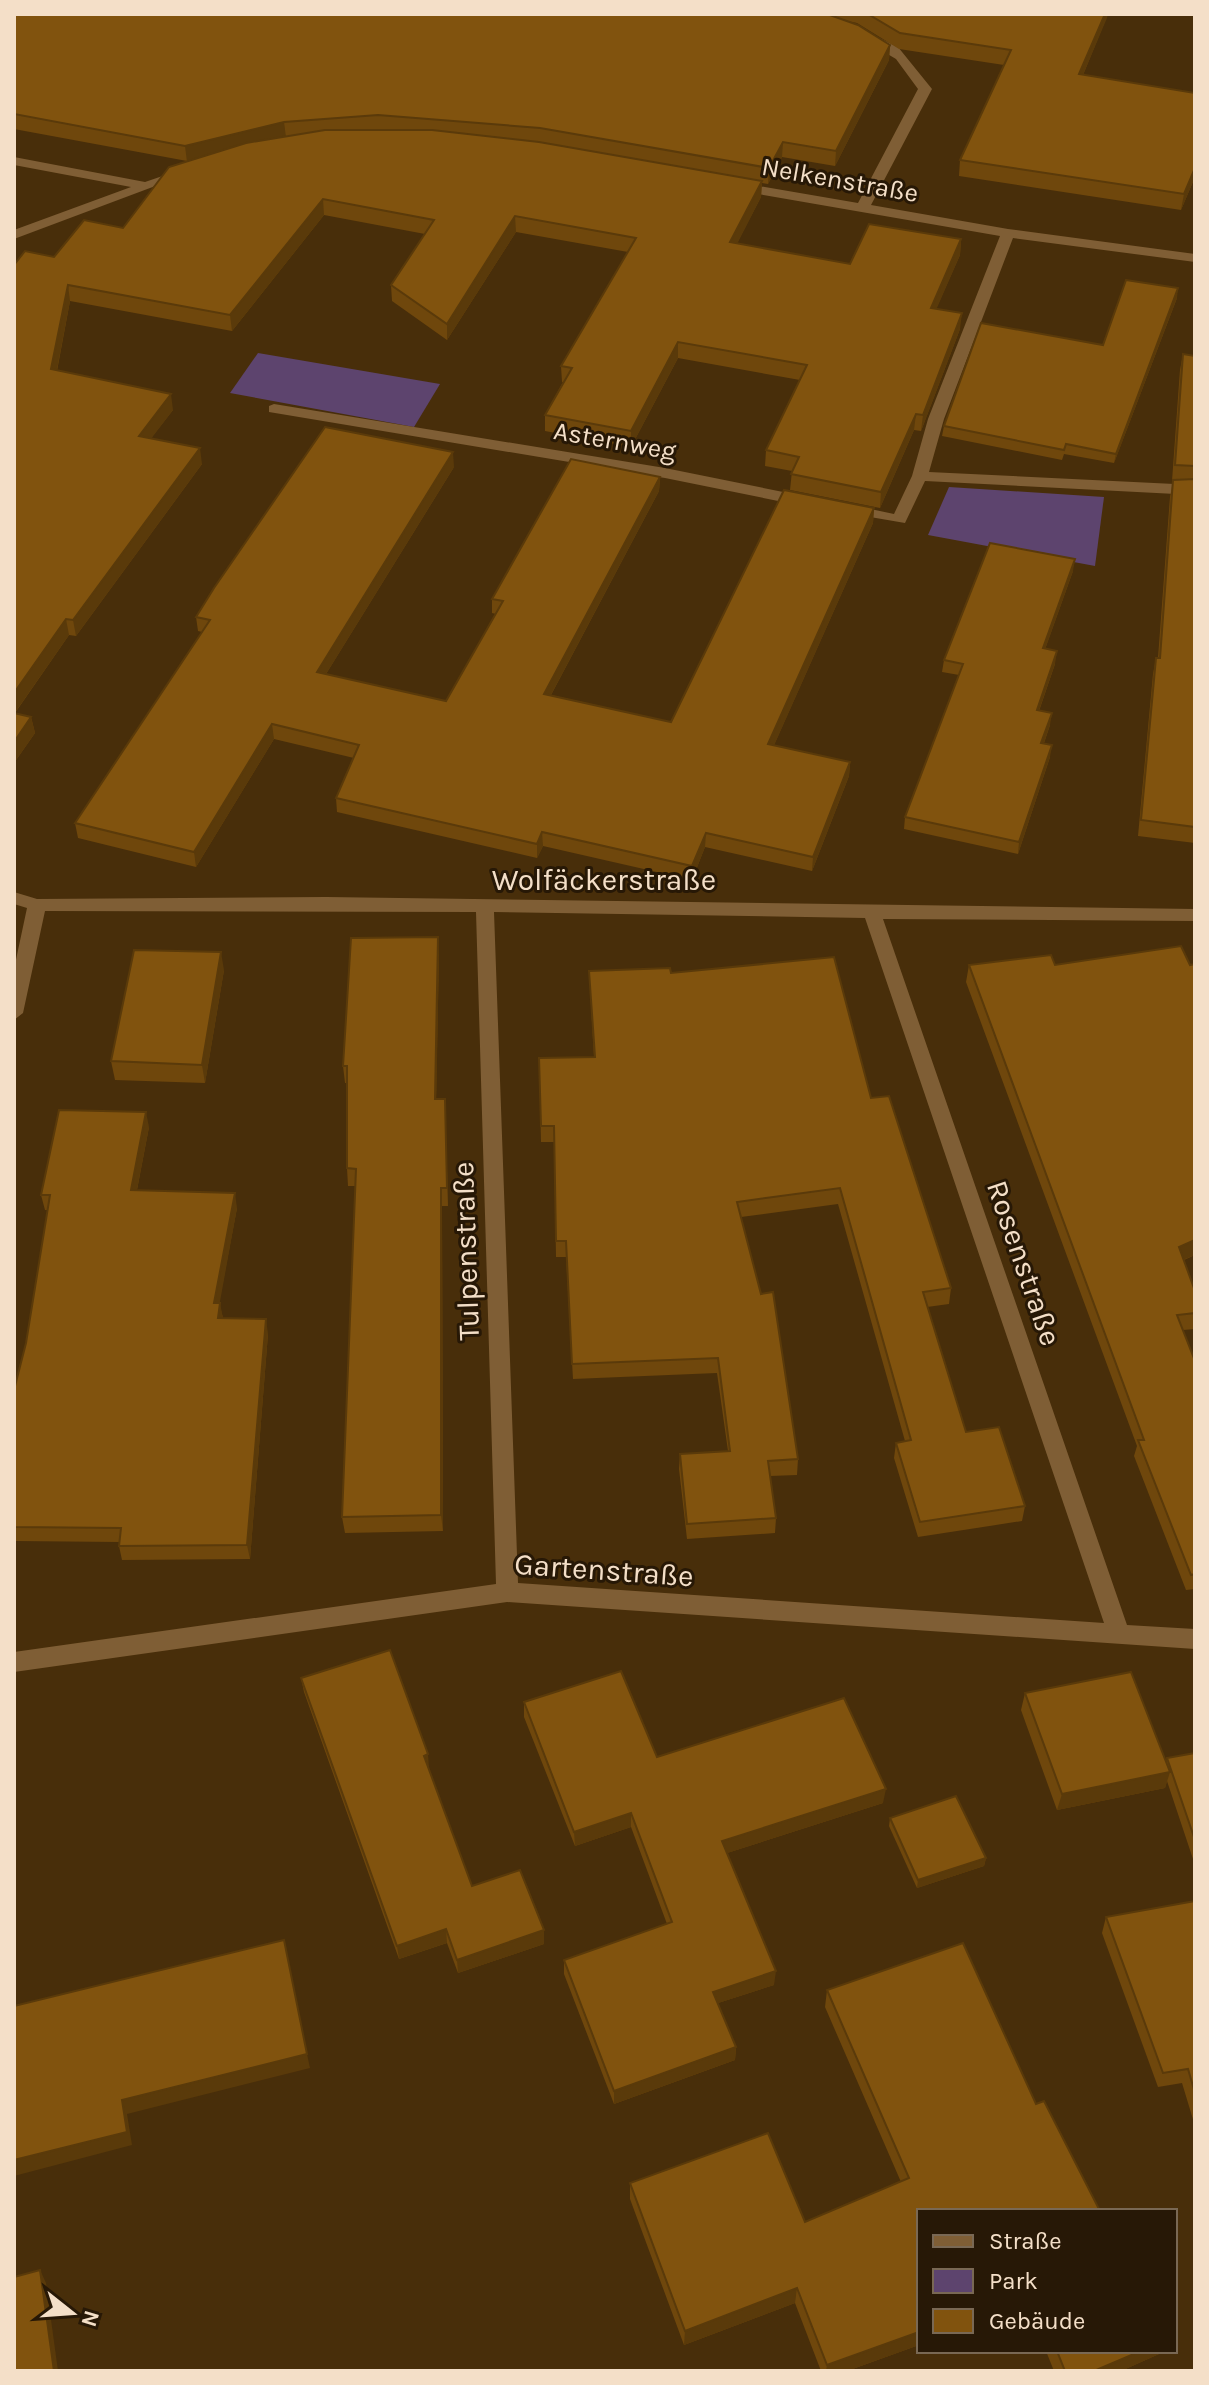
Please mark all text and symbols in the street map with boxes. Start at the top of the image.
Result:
street label: Nelkenstraße [759,151,921,209]
street label: Asternweg [551,415,679,467]
street label: Wolfäckerstraße [492,862,716,898]
street label: Tulpenstraße [445,1161,487,1341]
street label: Rosenstraße [979,1176,1069,1350]
street label: Gartenstraße [513,1546,695,1594]
legend [917,2209,1177,2353]
text: Straße [989,2227,1061,2255]
text: Park [989,2267,1038,2295]
north arrow [32,2273,112,2353]
text: N [75,2307,105,2330]
text: Gebäude [989,2307,1085,2335]

